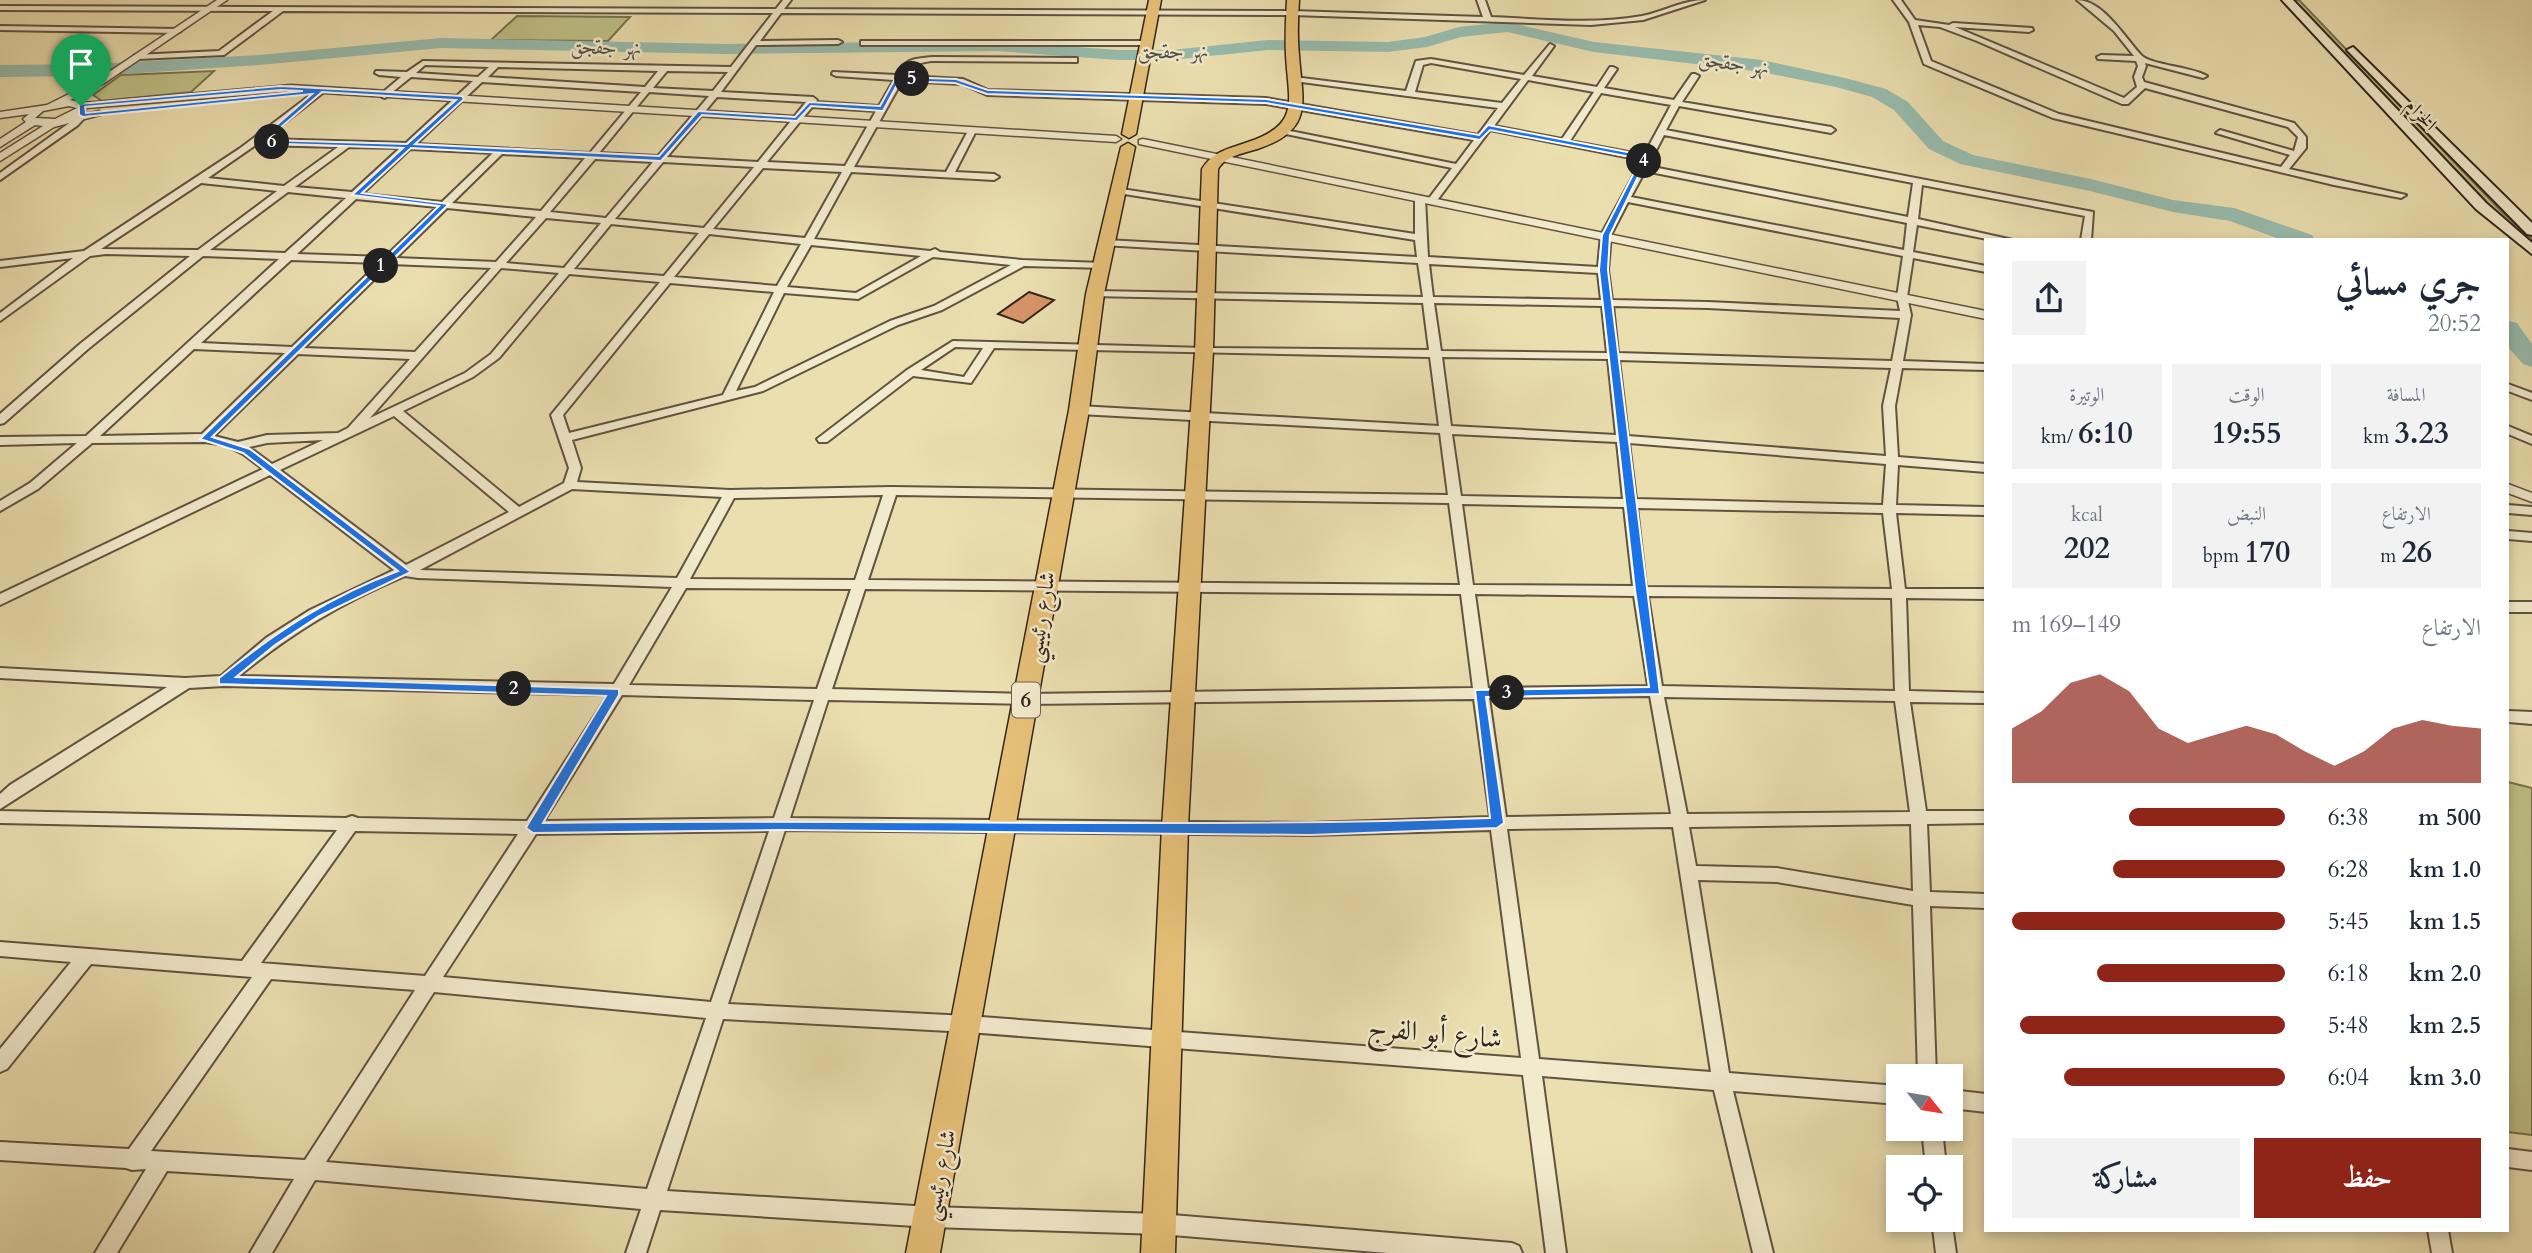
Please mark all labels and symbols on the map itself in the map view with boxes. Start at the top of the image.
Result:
water label: نهر جقجق [570,32,642,63]
pin [51,34,111,106]
water label: نهر جقجق [1137,36,1209,67]
water label: نهر جقجق [1697,45,1771,82]
pin: 5 [894,62,930,96]
street label: الحزام [2398,93,2443,139]
pin: 6 [254,124,290,160]
pin: 4 [1626,144,1662,178]
pin: 1 [364,248,398,284]
street label: شارع رئيسي [1018,569,1069,666]
pin: 2 [496,672,532,706]
pin: 3 [1490,676,1524,710]
road number: 6 [1012,682,1040,718]
street label: شارع أبو الفرج [1366,1007,1504,1064]
north arrow [1886,1064,1964,1141]
street label: شارع رئيسي [916,1127,969,1224]

